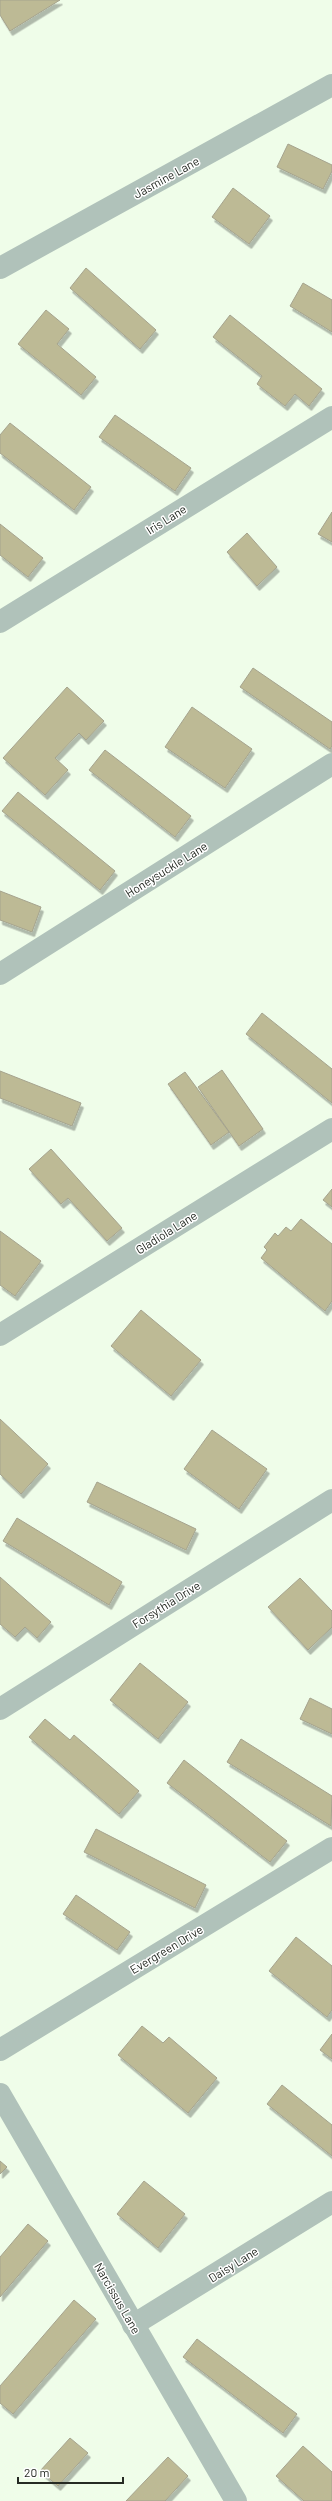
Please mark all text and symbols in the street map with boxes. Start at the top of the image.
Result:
street label: Jasmine Lane [131,153,201,201]
street label: Iris Lane [143,501,189,537]
street label: Honeysuckle Lane [122,838,210,900]
street label: Gladiola Lane [133,1208,199,1256]
street label: Forsythia Drive [130,1578,202,1630]
street label: Evergreen Drive [127,1922,205,1976]
street label: Daisy Lane [206,2243,260,2285]
street label: Narcissus Lane [92,2260,144,2336]
scale bar [18,2459,123,2485]
text: 20 m [24,2465,50,2479]

